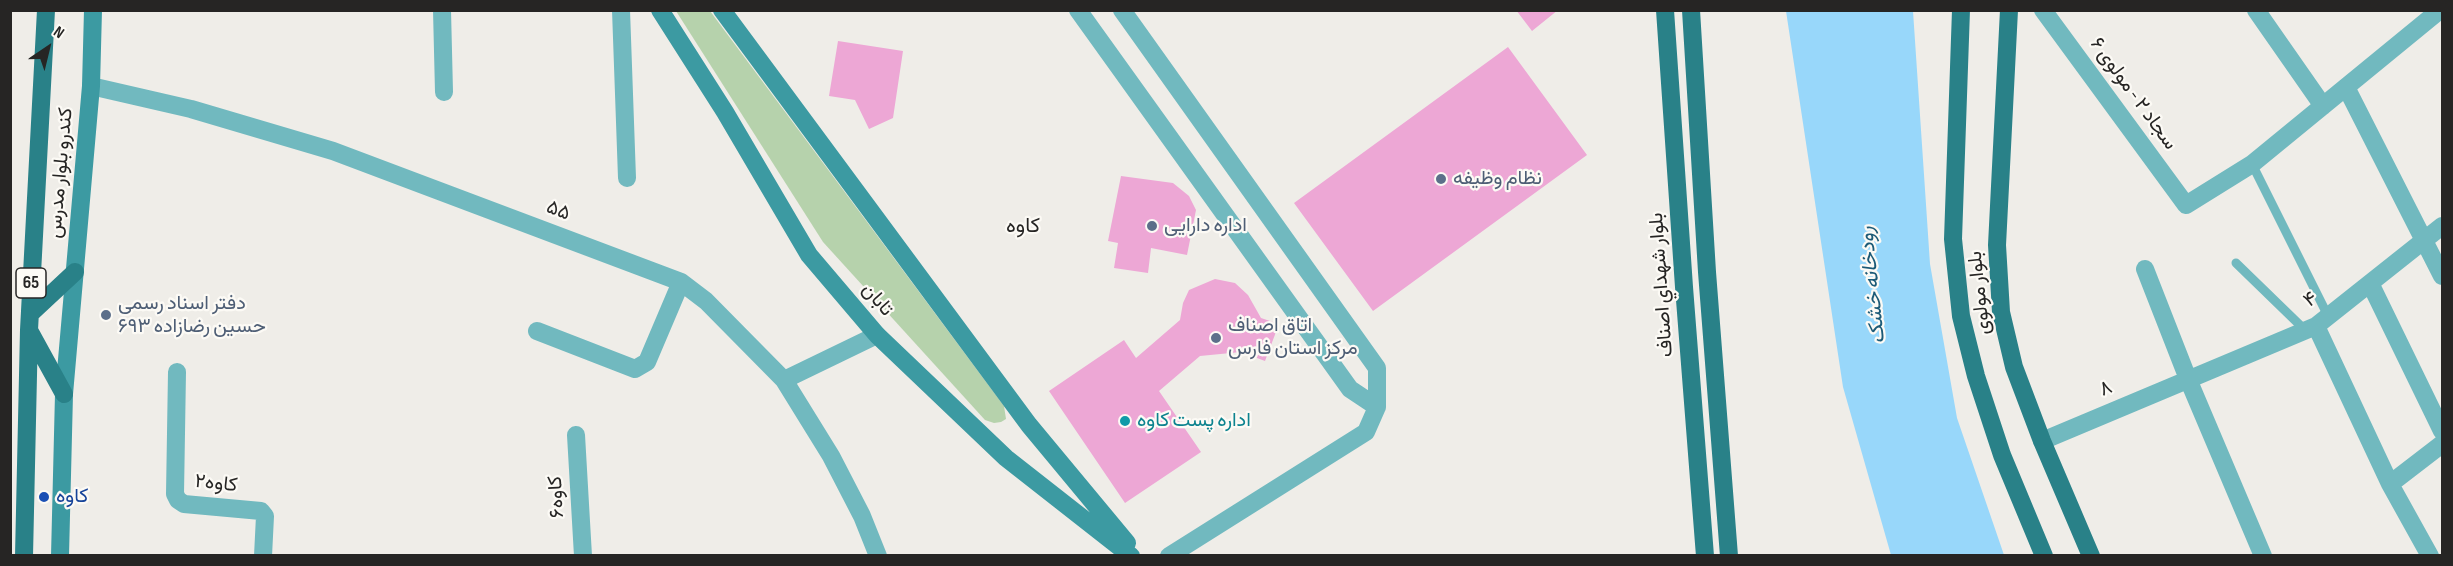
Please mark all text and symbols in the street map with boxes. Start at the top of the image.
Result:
north arrow [18,18,78,78]
text: N [50,23,68,43]
street label: سجاد ۲ - مولوی ۶ [2084,33,2182,155]
street label: کندرو بلوار مدرس [43,107,79,239]
place label: نظام وظیفه [1453,167,1542,191]
marker: نظام وظیفه [1434,172,1448,186]
street label: ۵۵ [543,196,573,226]
street label: بلوار شهداي اصناف [1645,212,1679,358]
district label: کاوه [1006,214,1040,240]
place label: اداره دارایی [1164,214,1247,238]
marker: اداره دارایی [1145,219,1159,233]
water label: رودخانه خشک [1854,225,1892,345]
street label: بلوار مولوی [1964,250,1996,336]
road number: 65 [16,268,46,298]
street label: تابان [856,278,898,322]
street label: ۴ [2299,287,2323,313]
place label: دفتر اسناد رسمی ۶۹۳ حسین رضازاده [118,292,266,339]
marker: دفتر اسناد رسمی ۶۹۳ حسین رضازاده [99,308,113,322]
place label: اتاق اصناف مرکز استان فارس [1228,314,1358,361]
marker: اتاق اصناف مرکز استان فارس [1209,331,1223,345]
street label: ۸ [2096,376,2116,402]
place label: اداره پست کاوه [1137,409,1251,433]
marker: اداره پست کاوه [1118,414,1132,428]
street label: کاوه۲ [193,470,239,498]
street label: کاوه۶ [544,475,570,519]
place label: کاوه [56,485,88,509]
marker: کاوه [37,490,51,504]

